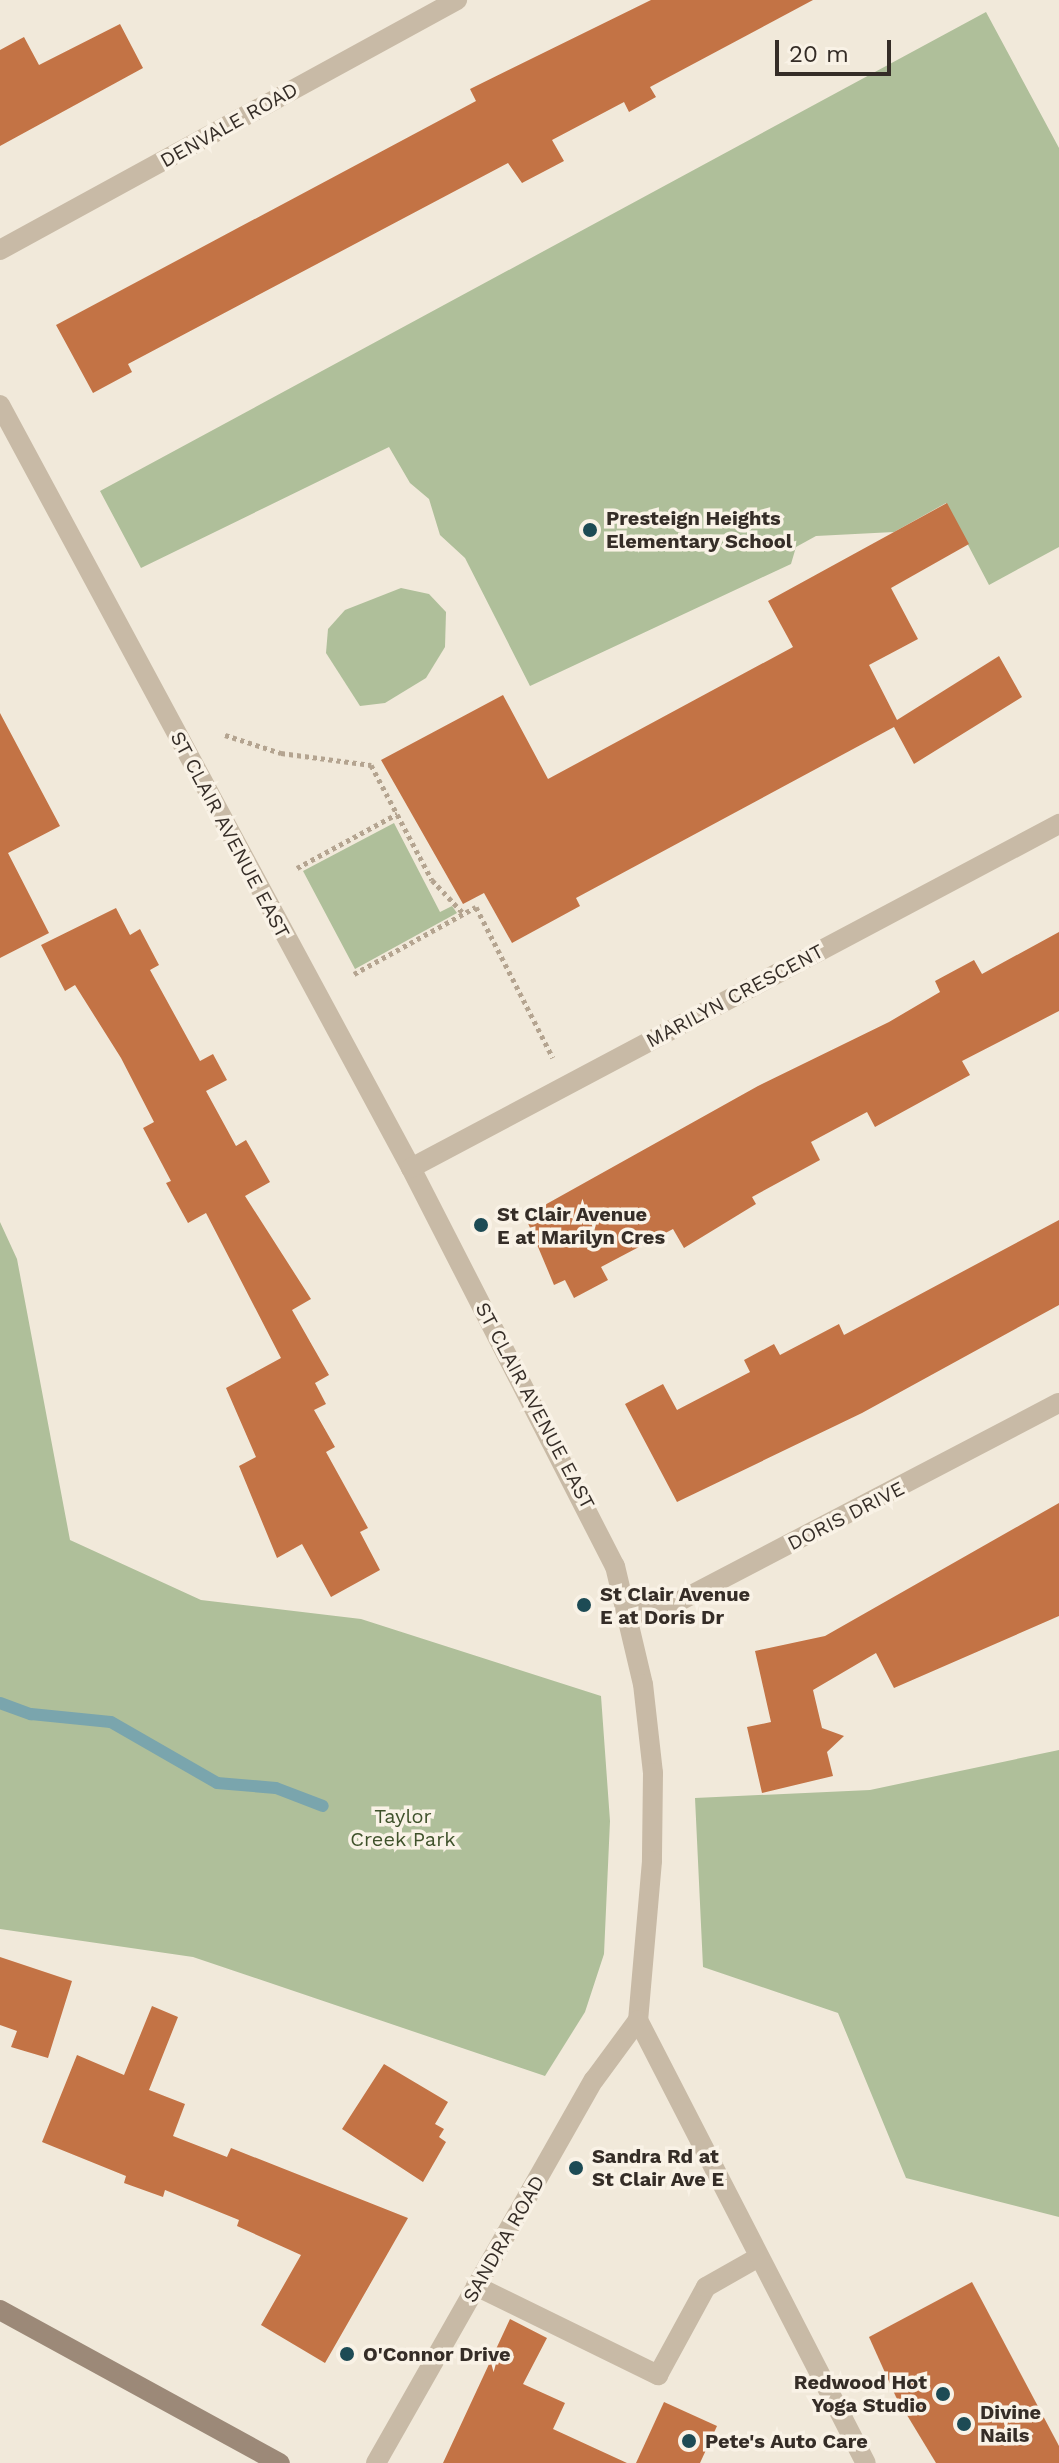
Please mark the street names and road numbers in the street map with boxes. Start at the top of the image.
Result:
street label: DENVALE ROAD [156,77,302,173]
street label: ST CLAIR AVENUE EAST [165,727,295,943]
street label: MARILYN CRESCENT [642,939,828,1053]
street label: ST CLAIR AVENUE EAST [470,1298,600,1514]
street label: DORIS DRIVE [784,1476,908,1556]
street label: SANDRA ROAD [458,2171,550,2307]

